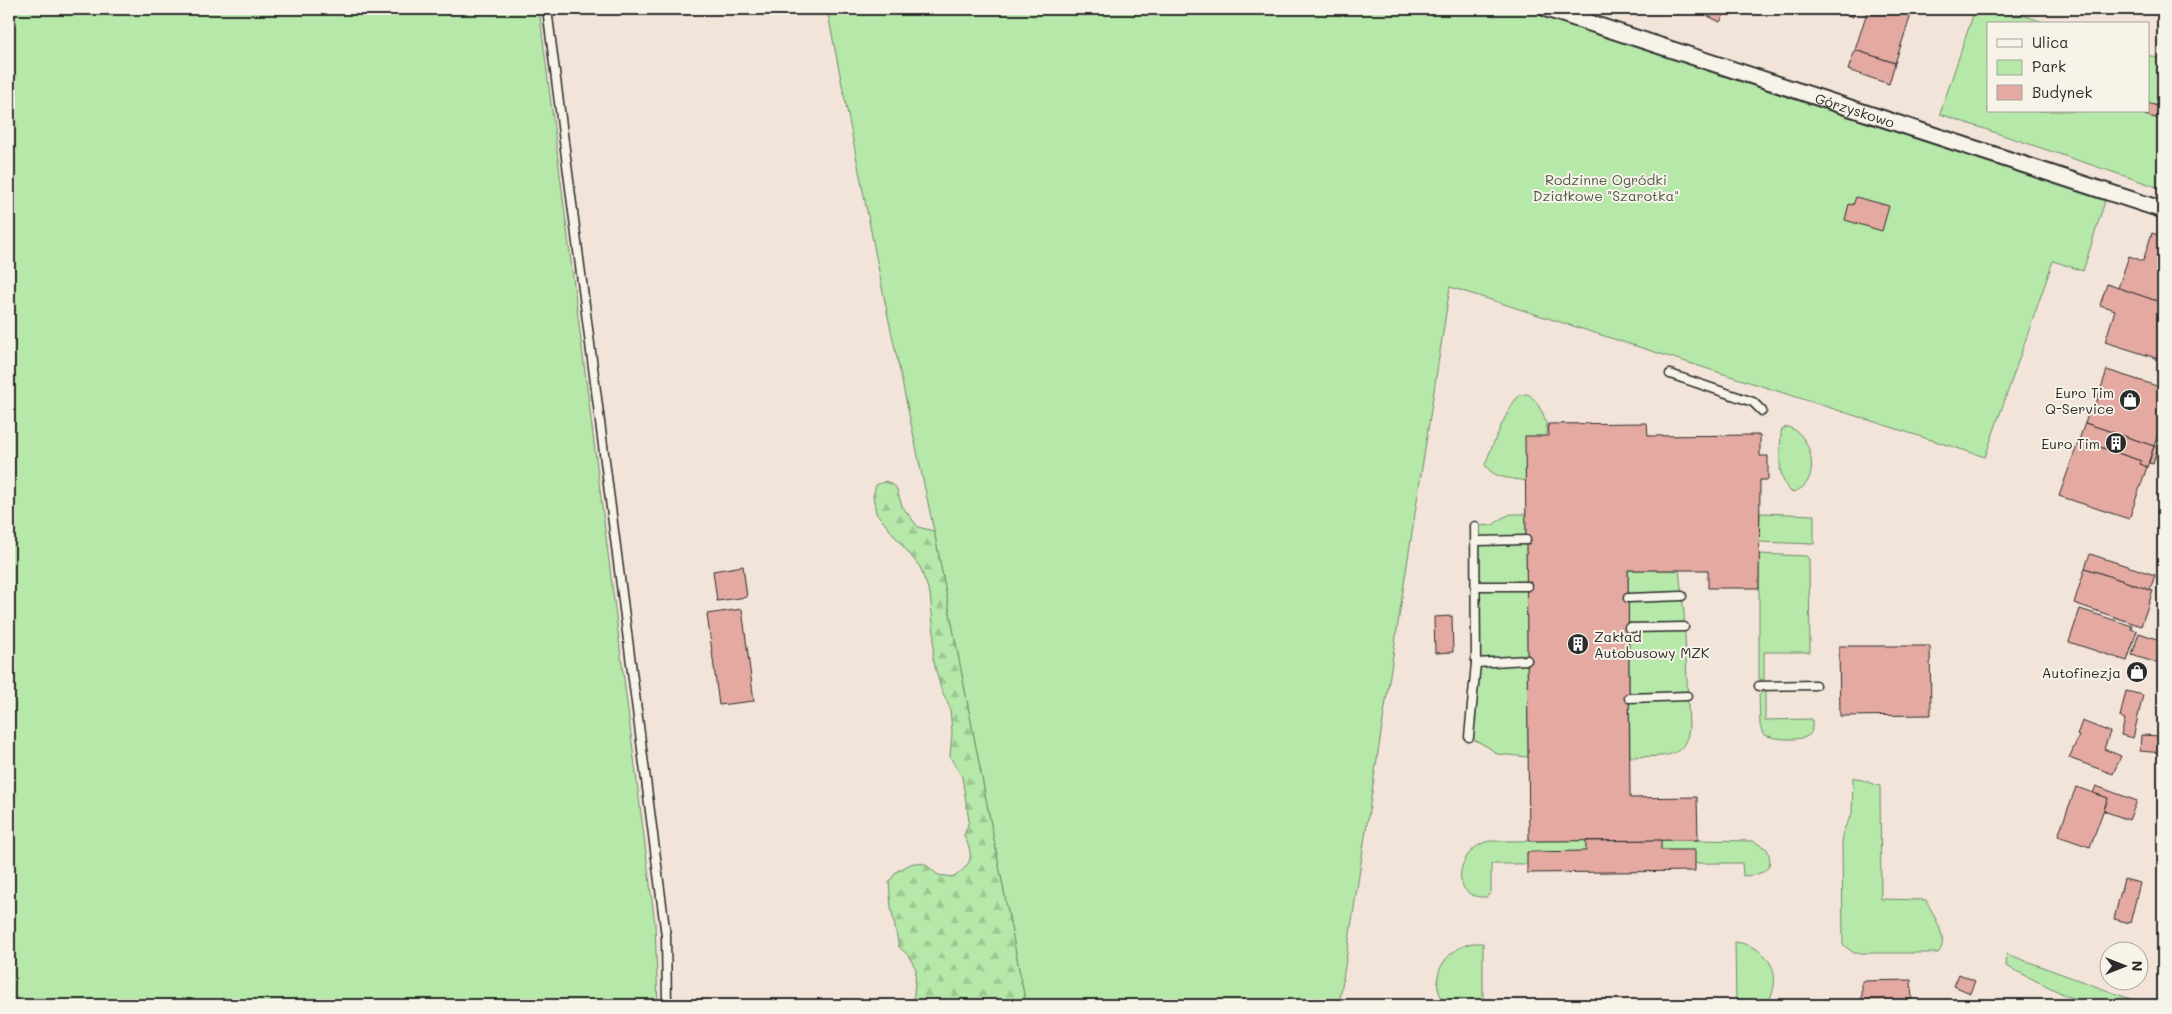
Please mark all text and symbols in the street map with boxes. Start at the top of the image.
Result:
legend [1987,22,2150,112]
text: Ulica [2032,32,2069,52]
text: Park [2032,56,2066,76]
text: Budynek [2032,82,2092,102]
street label: Górzyskowo [1813,88,1897,131]
park label: Rodzinne Ogródki Działkowe "Szarotka" [1533,170,1679,205]
place label: Euro Tim Q-Service [2045,383,2114,418]
shop icon: Euro Tim Q-Service [2118,388,2142,412]
building icon: Euro Tim [2104,431,2128,455]
place label: Euro Tim [2041,434,2100,453]
place label: Zakład Autobusowy MZK [1594,627,1710,662]
building icon: Zakład Autobusowy MZK [1566,632,1590,656]
shop icon: Autofinezja [2125,660,2149,684]
place label: Autofinezja [2042,663,2121,682]
north arrow [2100,942,2150,992]
text: N [2128,961,2147,971]

